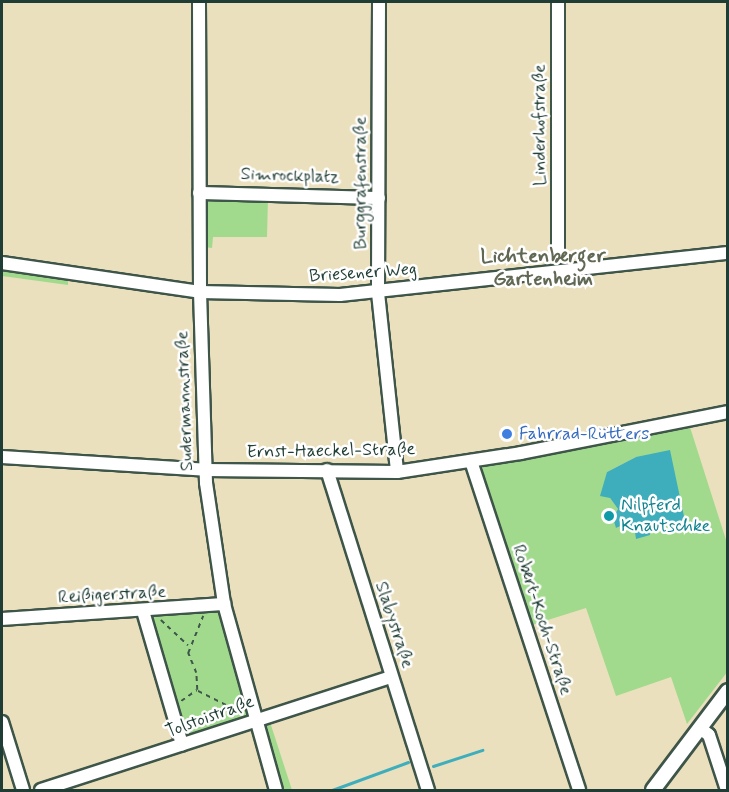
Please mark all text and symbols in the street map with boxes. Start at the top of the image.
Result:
street label: Linderhofstraße [529,64,551,186]
street label: Burggrafenstraße [350,116,372,250]
street label: Simrockplatz [240,163,340,189]
district label: Lichtenberger Gartenheim [480,244,606,291]
street label: Briesener Weg [308,258,418,288]
street label: Sudermannstraße [172,330,198,472]
place label: Fahrrad-Rütters [519,423,649,445]
marker: Fahrrad-Rütters [500,427,514,441]
street label: Ernst-Haeckel-Straße [246,439,416,463]
place label: Nilpferd Knautschke [621,495,710,538]
marker: Nilpferd Knautschke [602,509,616,523]
street label: Robert-Koch-Straße [507,542,577,698]
street label: Slabystraße [370,579,418,671]
street label: Reißigerstraße [57,581,167,609]
street label: Tolstoistraße [163,691,257,743]

